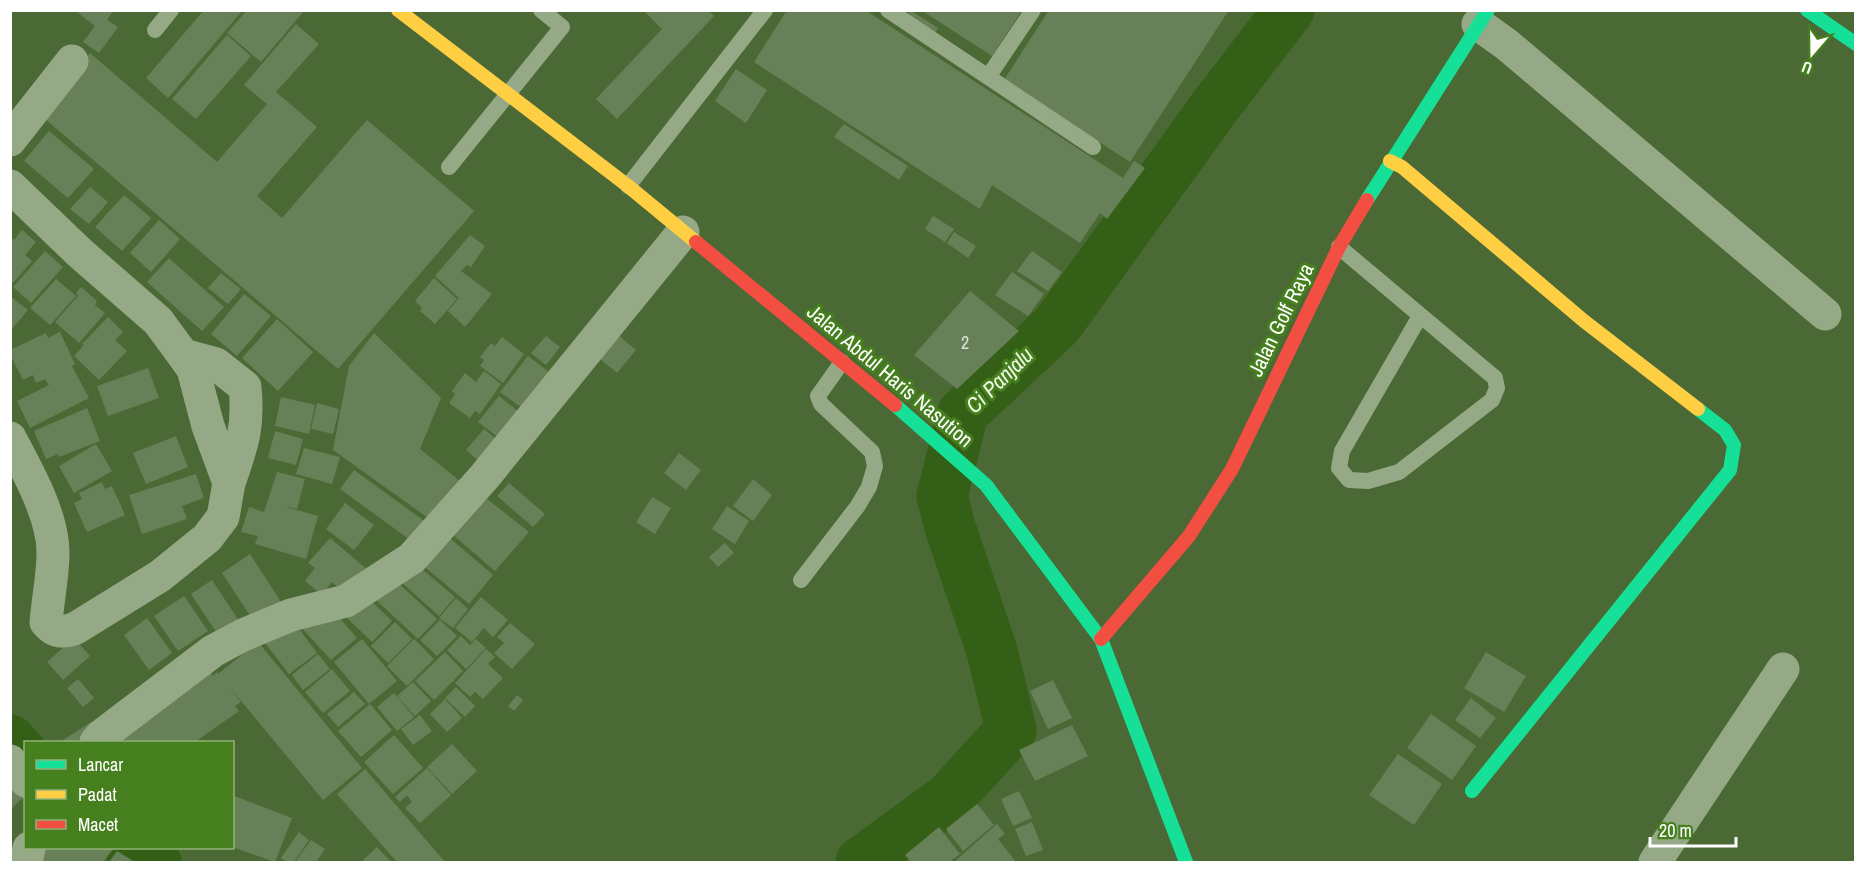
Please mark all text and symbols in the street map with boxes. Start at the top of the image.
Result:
north arrow [1782,24,1842,84]
text: U [1799,56,1815,80]
street label: Jalan Golf Raya [1241,258,1321,381]
street label: Jalan Abdul Haris Nasution [801,297,980,454]
house number: 2 [961,330,969,355]
water label: Ci Panjalu [959,340,1039,420]
legend [24,741,234,849]
text: Lancar [78,752,123,777]
text: Padat [78,782,117,807]
scale bar [1650,810,1736,848]
text: Macet [78,812,118,837]
text: 20 m [1659,818,1692,843]

